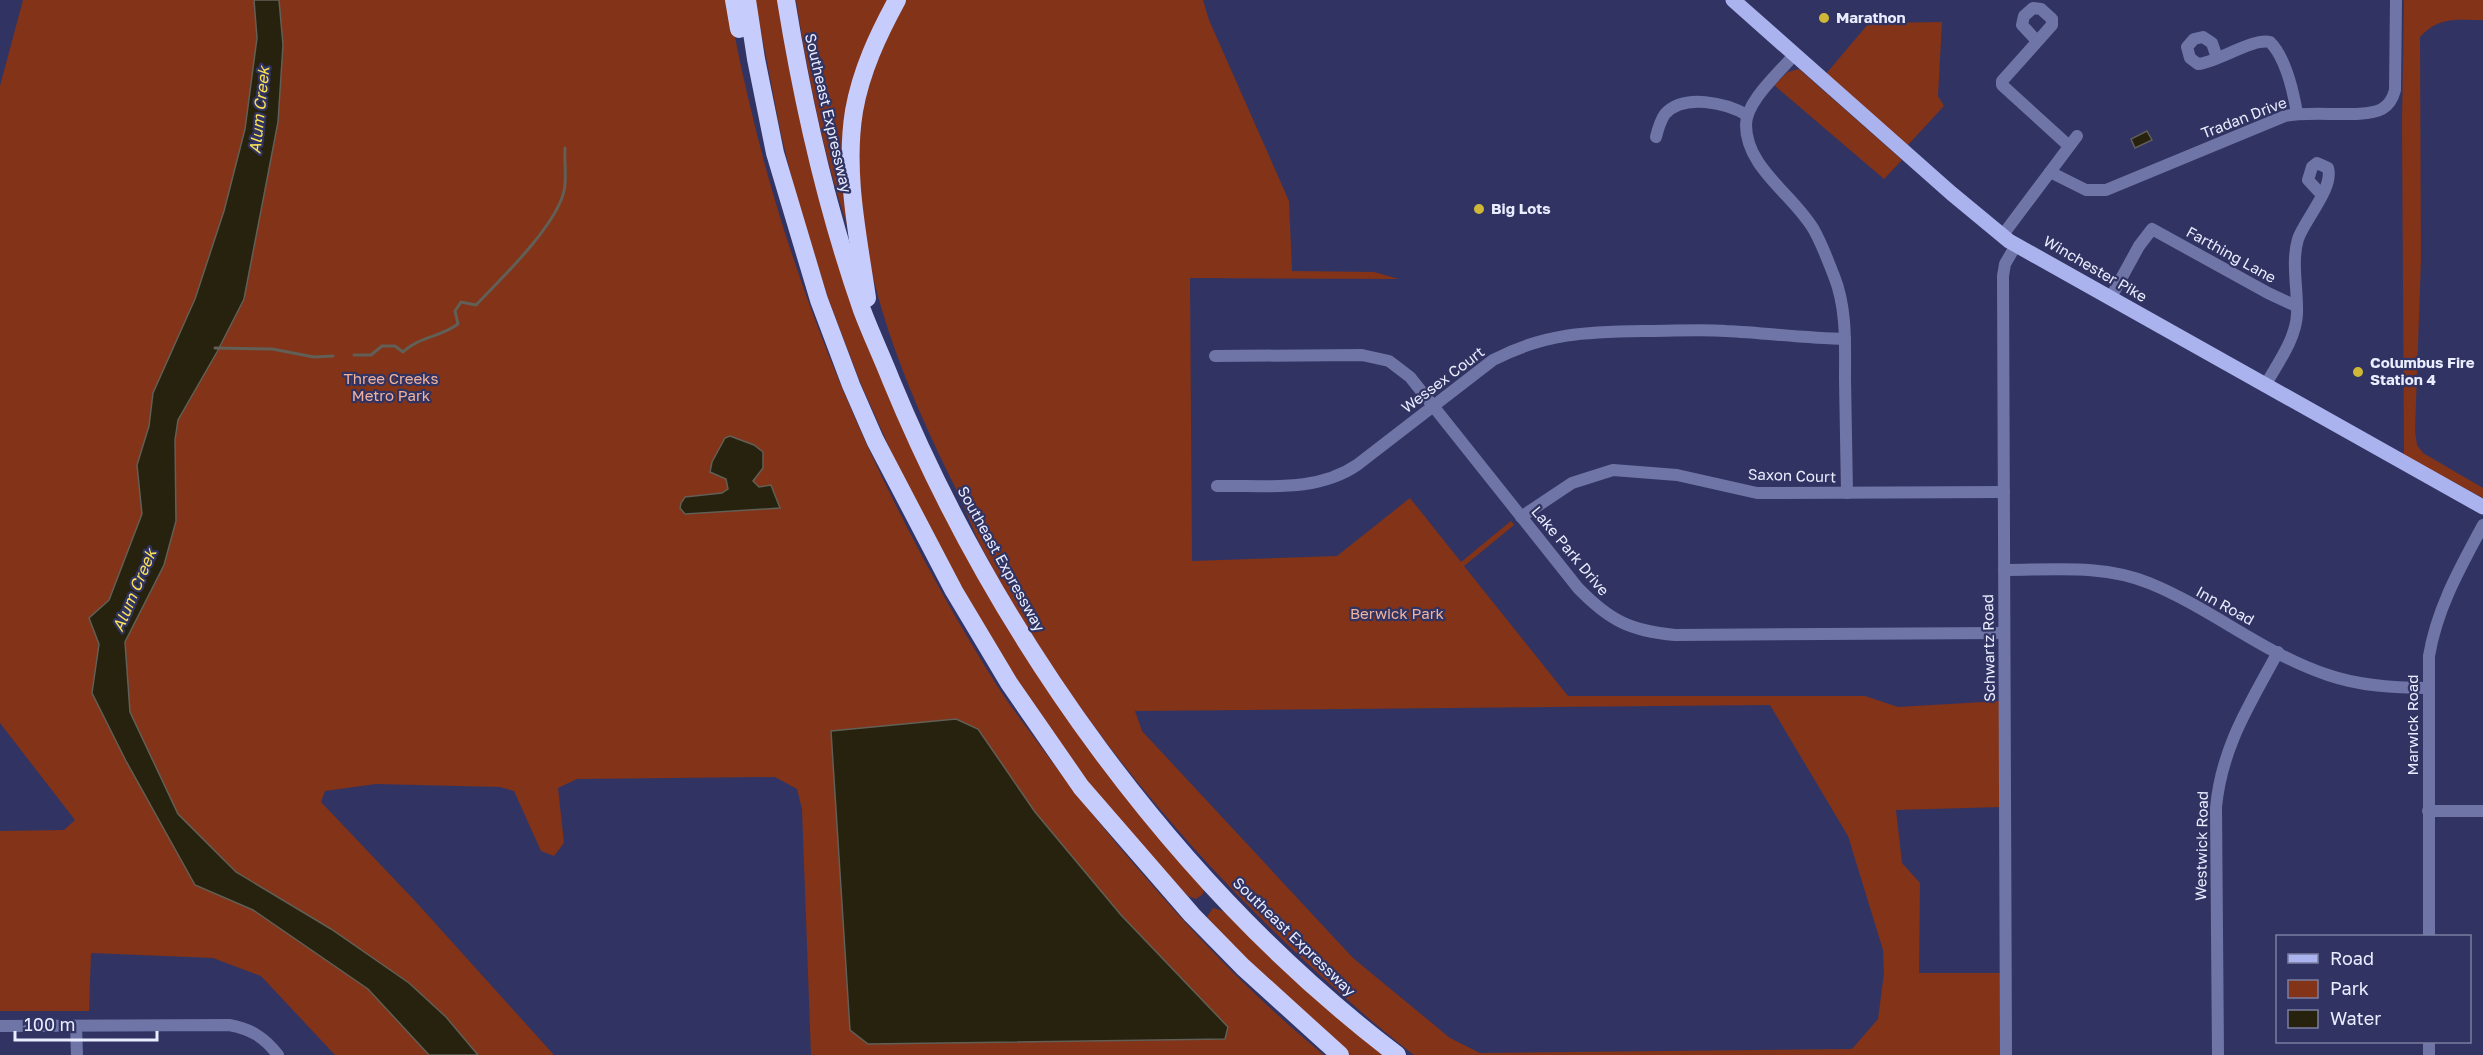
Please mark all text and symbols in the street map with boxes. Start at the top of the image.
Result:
place label: Marathon [1836,8,1906,26]
marker: Marathon [1817,11,1831,25]
street label: Southeast Expressway [802,31,856,195]
water label: Alum Creek [244,63,274,155]
street label: Tradan Drive [2198,92,2289,142]
place label: Big Lots [1491,199,1551,217]
marker: Big Lots [1472,202,1486,216]
street label: Farthing Lane [2183,222,2280,286]
street label: Winchester Pike [2040,231,2151,305]
street label: Wessex Court [1397,342,1487,416]
place label: Columbus Fire Station 4 [2370,353,2475,388]
marker: Columbus Fire Station 4 [2351,365,2365,379]
park label: Three Creeks Metro Park [343,369,439,404]
street label: Saxon Court [1748,464,1837,486]
street label: Southeast Expressway [954,483,1050,635]
street label: Lake Park Drive [1528,502,1614,599]
water label: Alum Creek [108,544,161,634]
street label: Inn Road [2193,582,2258,628]
street label: Schwartz Road [1978,594,1998,702]
park label: Berwick Park [1350,604,1444,622]
street label: Marwick Road [2403,675,2421,775]
street label: Westwick Road [2191,791,2211,901]
street label: Southeast Expressway [1230,873,1360,1000]
legend [2276,935,2471,1043]
text: Road [2330,947,2374,969]
text: Park [2330,977,2369,999]
scale bar [15,1004,158,1042]
text: Water [2330,1007,2381,1029]
text: 100 m [24,1013,75,1035]

